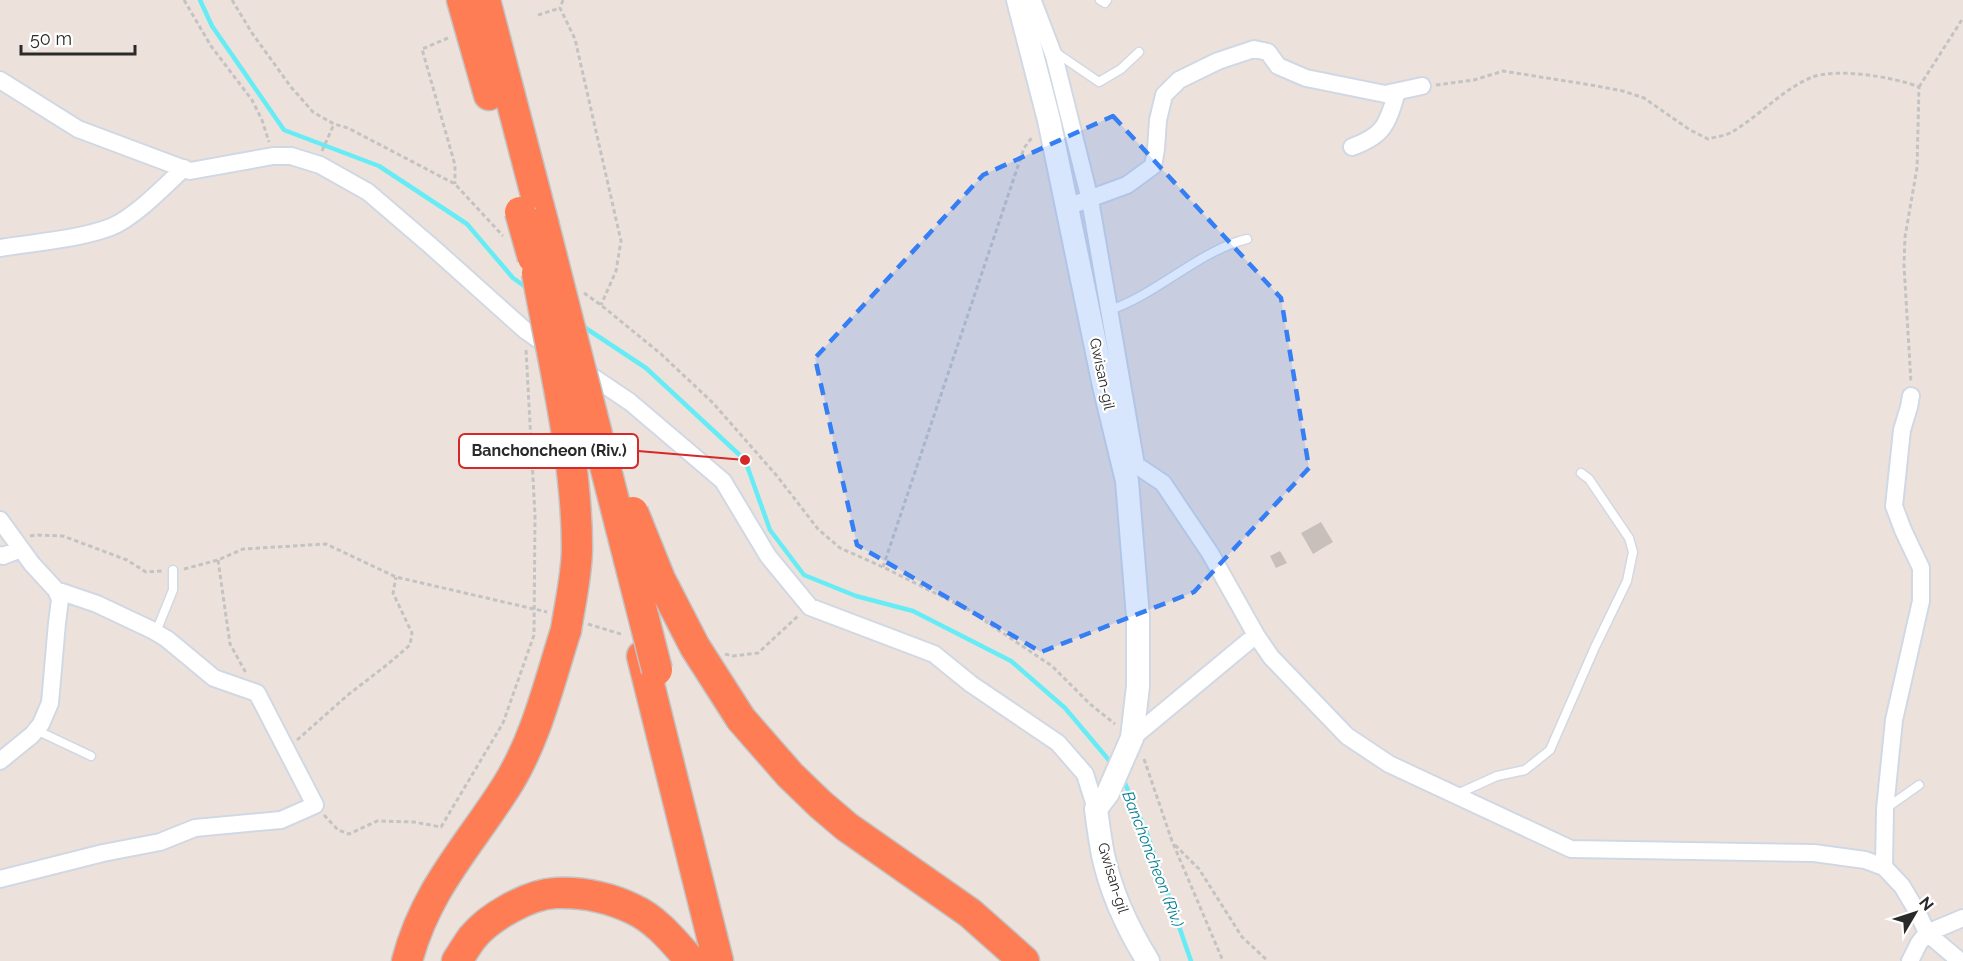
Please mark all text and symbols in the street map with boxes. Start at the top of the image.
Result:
scale bar [21,18,135,56]
text: 50 m [30,28,72,49]
street label: Gwisan-gil [1086,336,1119,413]
callout: Banchoncheon (Riv.) [459,434,638,468]
text: Banchoncheon (Riv.) [471,441,627,460]
water label: Banchoncheon (Riv.) [1118,788,1188,930]
street label: Gwisan-gil [1094,840,1133,917]
north arrow [1885,883,1945,943]
text: N [1915,893,1937,915]

